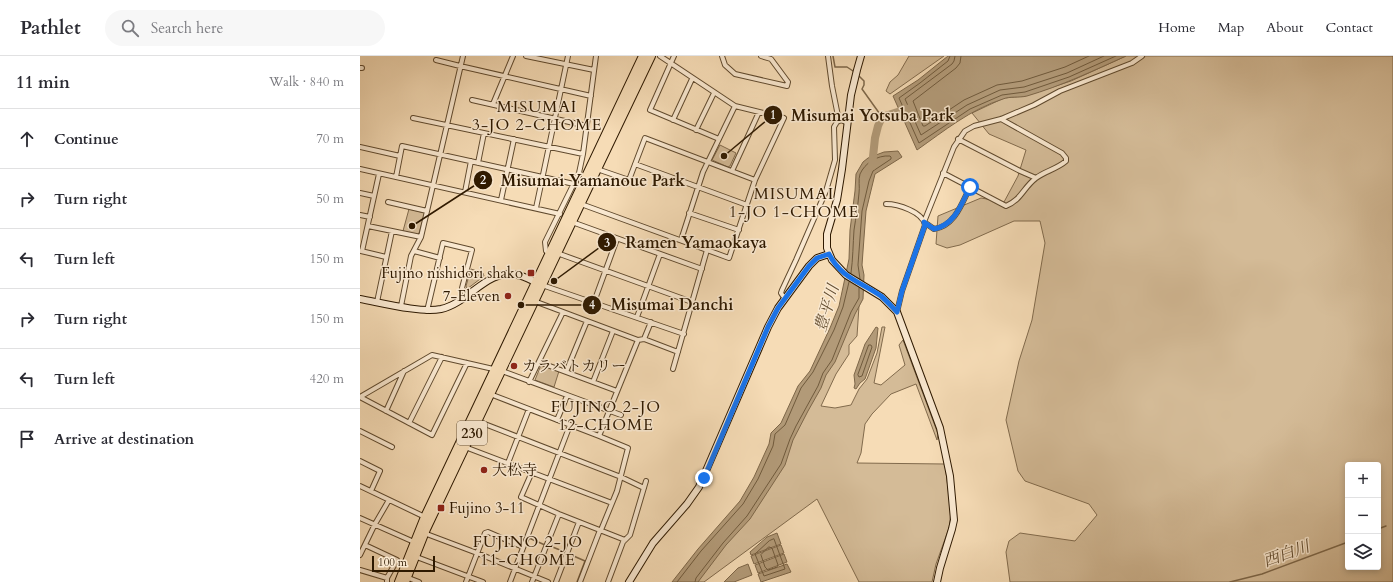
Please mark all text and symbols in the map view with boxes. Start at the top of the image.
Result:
search box [105,10,385,46]
text: Pathlet [20,15,81,41]
icon: search [119,17,141,39]
text: Search here [151,18,223,38]
text: Home [1158,18,1196,37]
text: Map [1218,18,1244,37]
text: About [1266,18,1303,37]
text: Contact [1325,18,1373,37]
text: 11 min [16,71,70,94]
text: Walk · 840 m [269,73,344,91]
district label: MISUMAI 3-JO 2-CHOME [472,96,602,136]
callout: Misumai Yotsuba Park [763,101,963,129]
text: Misumai Yotsuba Park [791,105,955,127]
text: 1 [770,107,776,123]
icon: ahead [16,128,38,150]
text: Continue [54,129,119,149]
text: 70 m [316,130,344,148]
callout: Misumai Yamanoue Park [473,166,694,194]
text: Misumai Yamanoue Park [501,170,685,192]
text: 2 [480,172,486,188]
route start [961,178,979,196]
district label: MISUMAI 1-JO 1-CHOME [729,183,859,223]
icon: right [16,188,38,210]
text: Turn right [54,189,127,209]
text: 50 m [316,190,344,208]
callout: Ramen Yamaokaya [597,228,775,256]
text: Ramen Yamaokaya [625,232,767,254]
text: 3 [604,235,610,251]
icon: left [16,248,38,270]
text: Turn left [54,249,115,269]
text: 150 m [310,250,344,268]
place label: Fujino nishidori shako [381,263,523,283]
marker: Fujino nishidori shako [526,268,536,278]
water label: 豊平川 [809,280,845,334]
place label: 7-Eleven [443,286,500,306]
marker: 7-Eleven [503,291,513,301]
callout: Misumai Danchi [582,291,741,319]
text: Misumai Danchi [611,294,733,316]
text: 4 [589,297,595,313]
icon: right [16,308,38,330]
text: Turn right [54,309,127,329]
text: 150 m [310,310,344,328]
place label: カラバトカリー [522,356,626,376]
marker: カラバトカリー [509,361,519,371]
icon: left [16,368,38,390]
text: Turn left [54,369,115,389]
text: 420 m [310,370,344,388]
district label: FUJINO 2-JO 12-CHOME [551,396,661,436]
road number: 230 [457,421,487,445]
icon: arrive [16,428,38,450]
text: Arrive at destination [54,429,194,449]
place label: 大松寺 [492,460,537,480]
map controls [1345,462,1381,570]
button: + [1345,462,1381,498]
marker: 大松寺 [479,465,489,475]
route end [695,469,713,487]
place label: Fujino 3-11 [449,498,525,518]
button: − [1345,498,1381,534]
marker: Fujino 3-11 [436,503,446,513]
district label: FUJINO 2-JO 11-CHOME [473,531,583,571]
button: layers [1345,534,1381,570]
water label: 西白川 [1260,535,1315,572]
scale bar [372,554,435,573]
text: 100 m [378,555,407,570]

